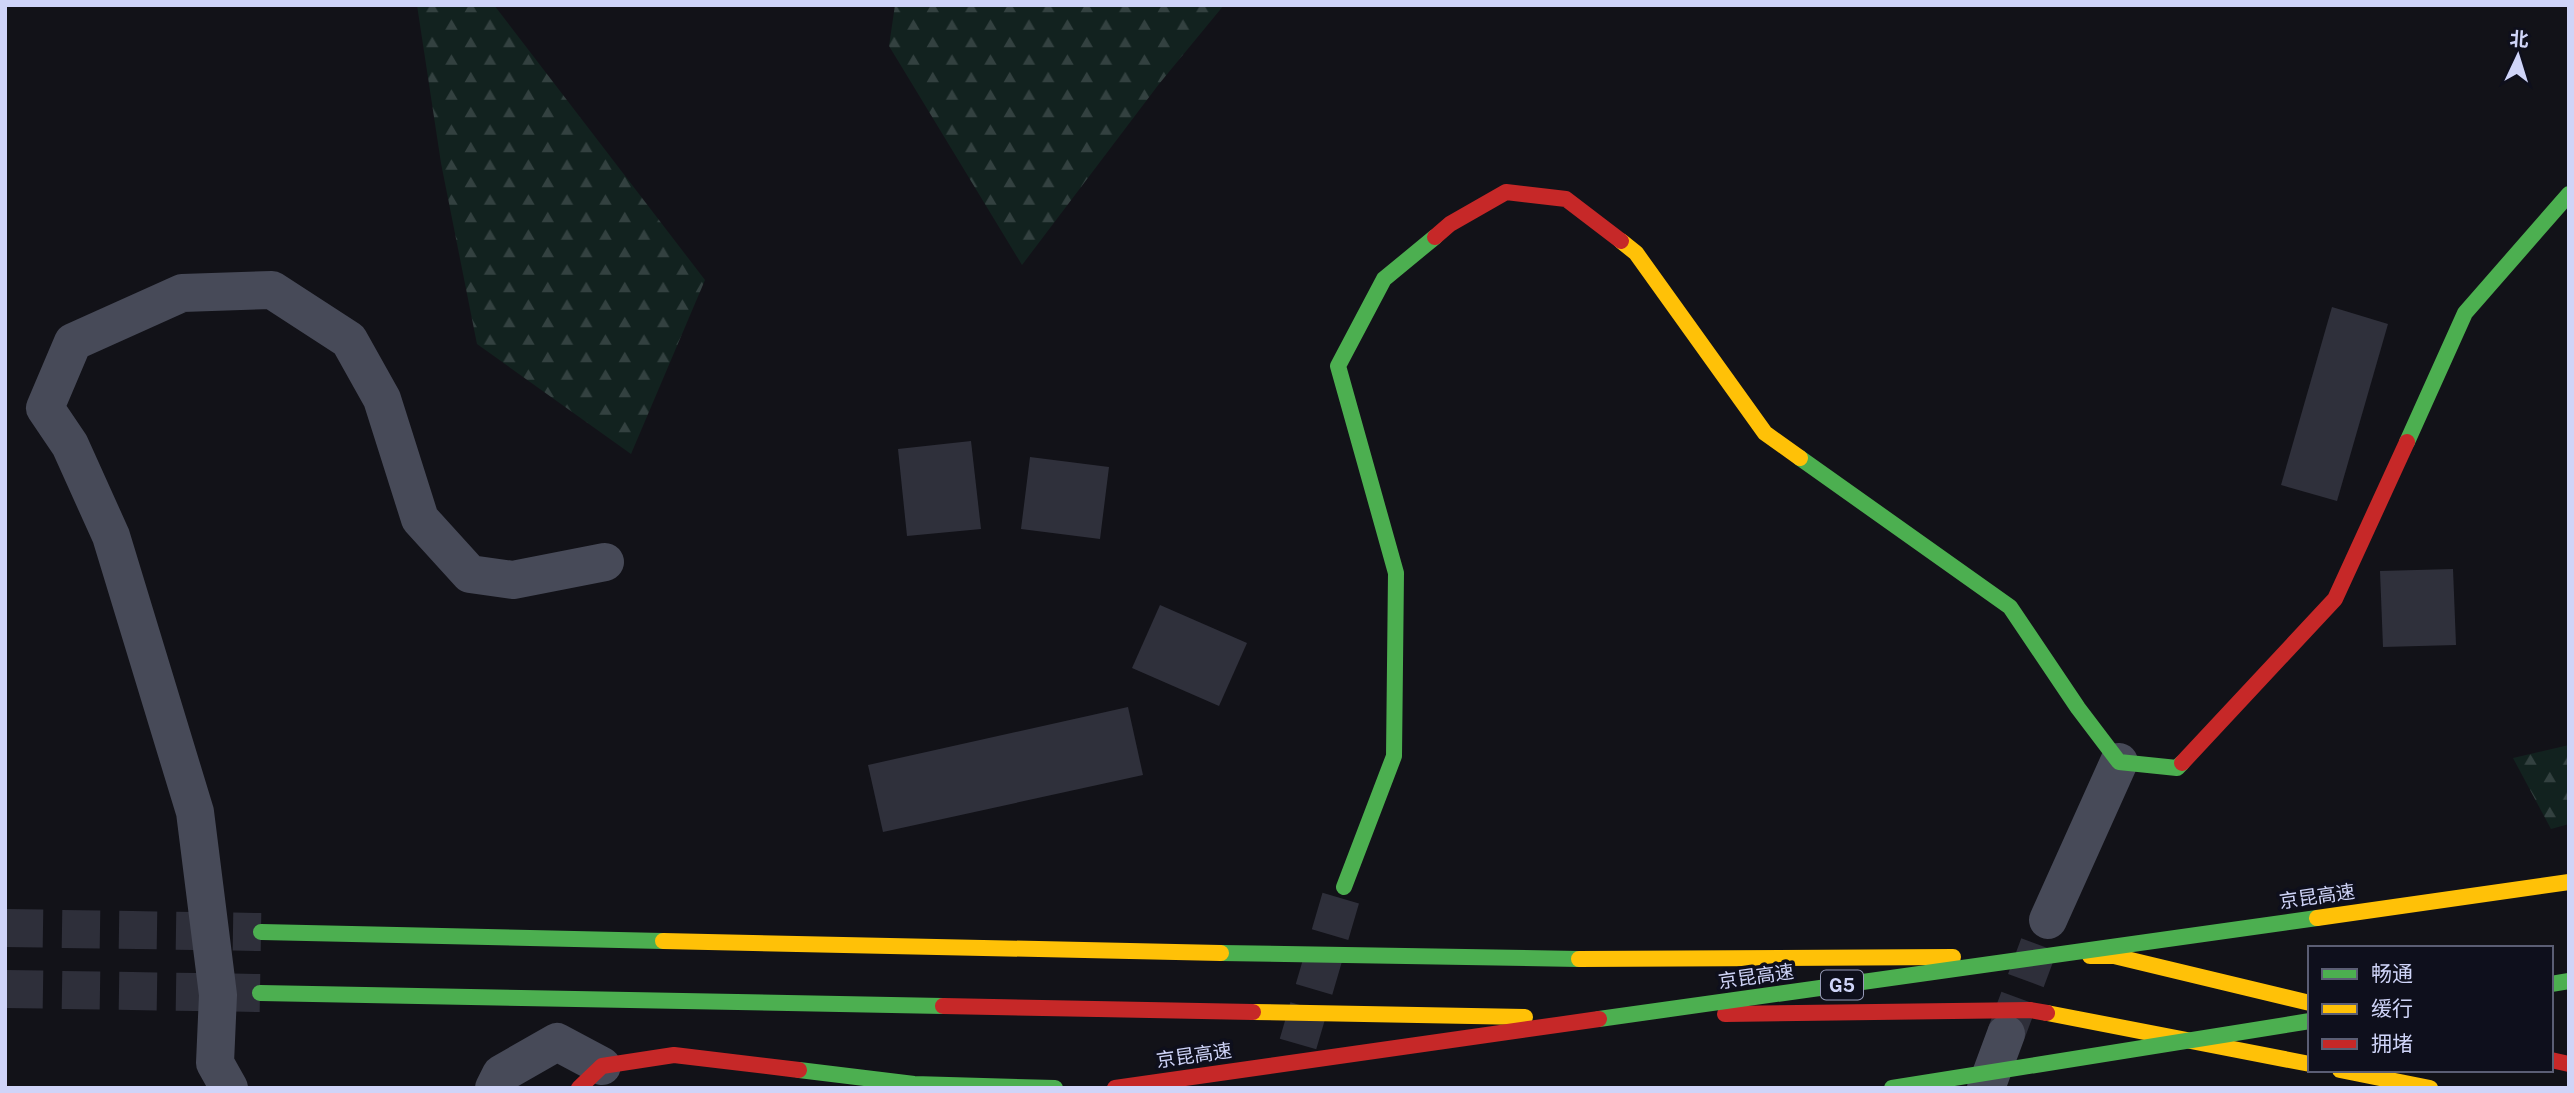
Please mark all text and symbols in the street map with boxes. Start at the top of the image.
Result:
north arrow [2483,21,2553,91]
text: 北 [2509,27,2529,51]
street label: 京昆高速 [2278,880,2356,912]
legend [2308,946,2553,1072]
street label: 京昆高速 [1717,960,1795,992]
text: 畅通 [2371,961,2413,986]
road number: G5 [1821,970,1863,1000]
text: 缓行 [2371,996,2413,1021]
text: 拥堵 [2371,1031,2413,1056]
street label: 京昆高速 [1155,1039,1233,1071]

